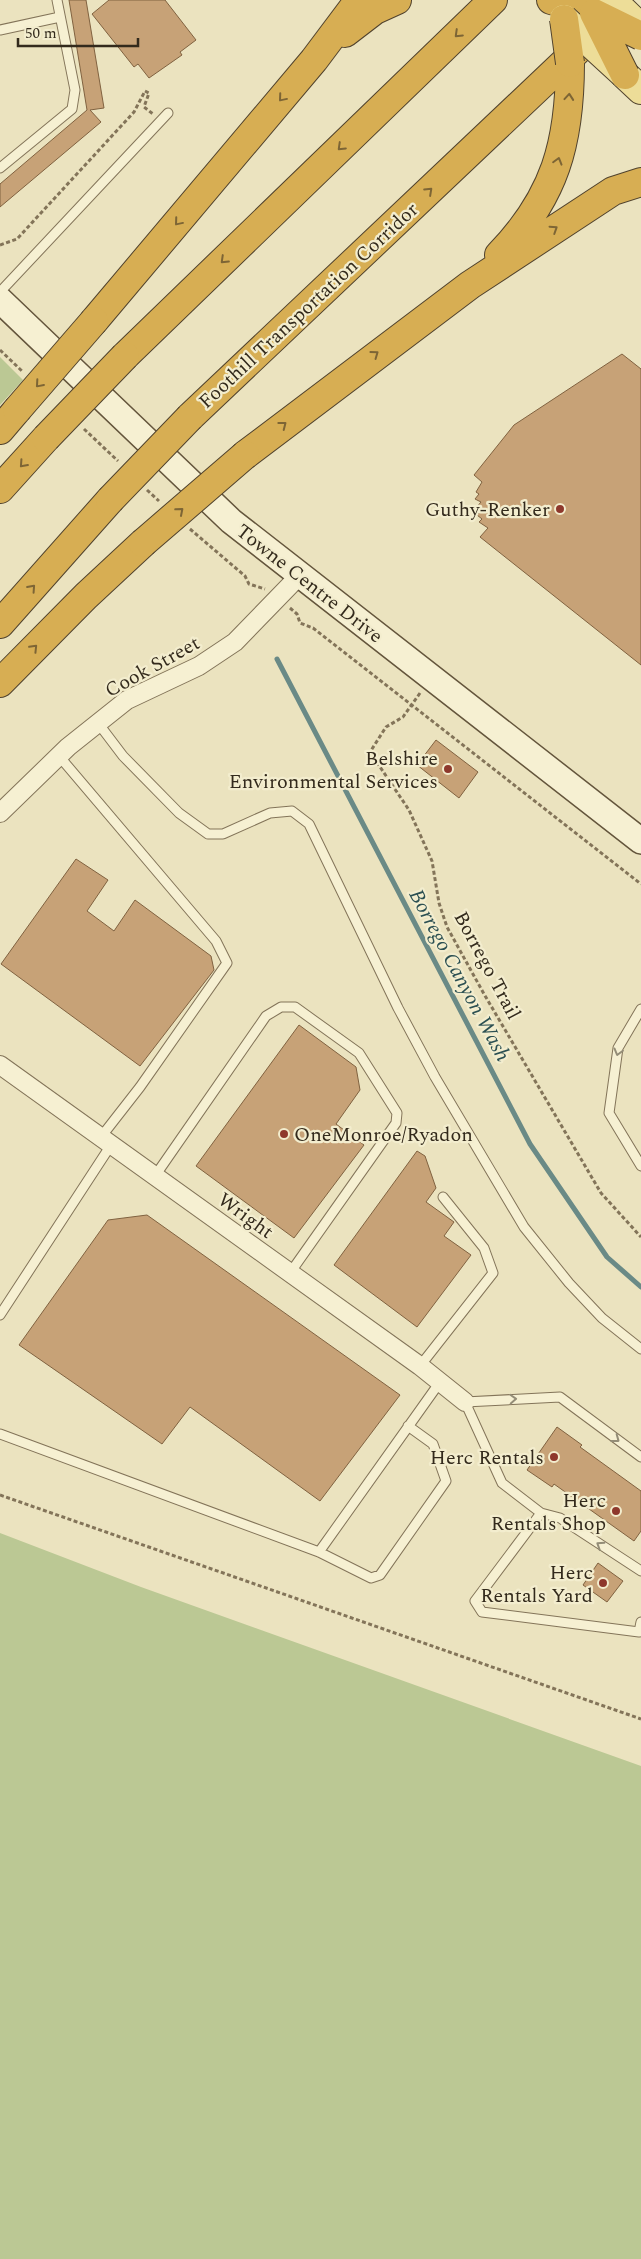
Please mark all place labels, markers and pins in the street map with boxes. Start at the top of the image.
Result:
place label: Guthy-Renker [425,495,550,525]
marker: Guthy-Renker [554,503,566,515]
place label: Belshire Environmental Services [229,744,438,797]
marker: Belshire Environmental Services [442,763,454,775]
place label: OneMonroe/Ryadon [294,1120,473,1150]
marker: OneMonroe/Ryadon [278,1128,290,1140]
place label: Herc Rentals [430,1443,544,1473]
marker: Herc Rentals [548,1451,560,1463]
place label: Herc Rentals Shop [491,1486,606,1539]
marker: Herc Rentals Shop [610,1505,622,1517]
place label: Herc Rentals Yard [480,1558,593,1611]
marker: Herc Rentals Yard [597,1577,609,1589]

